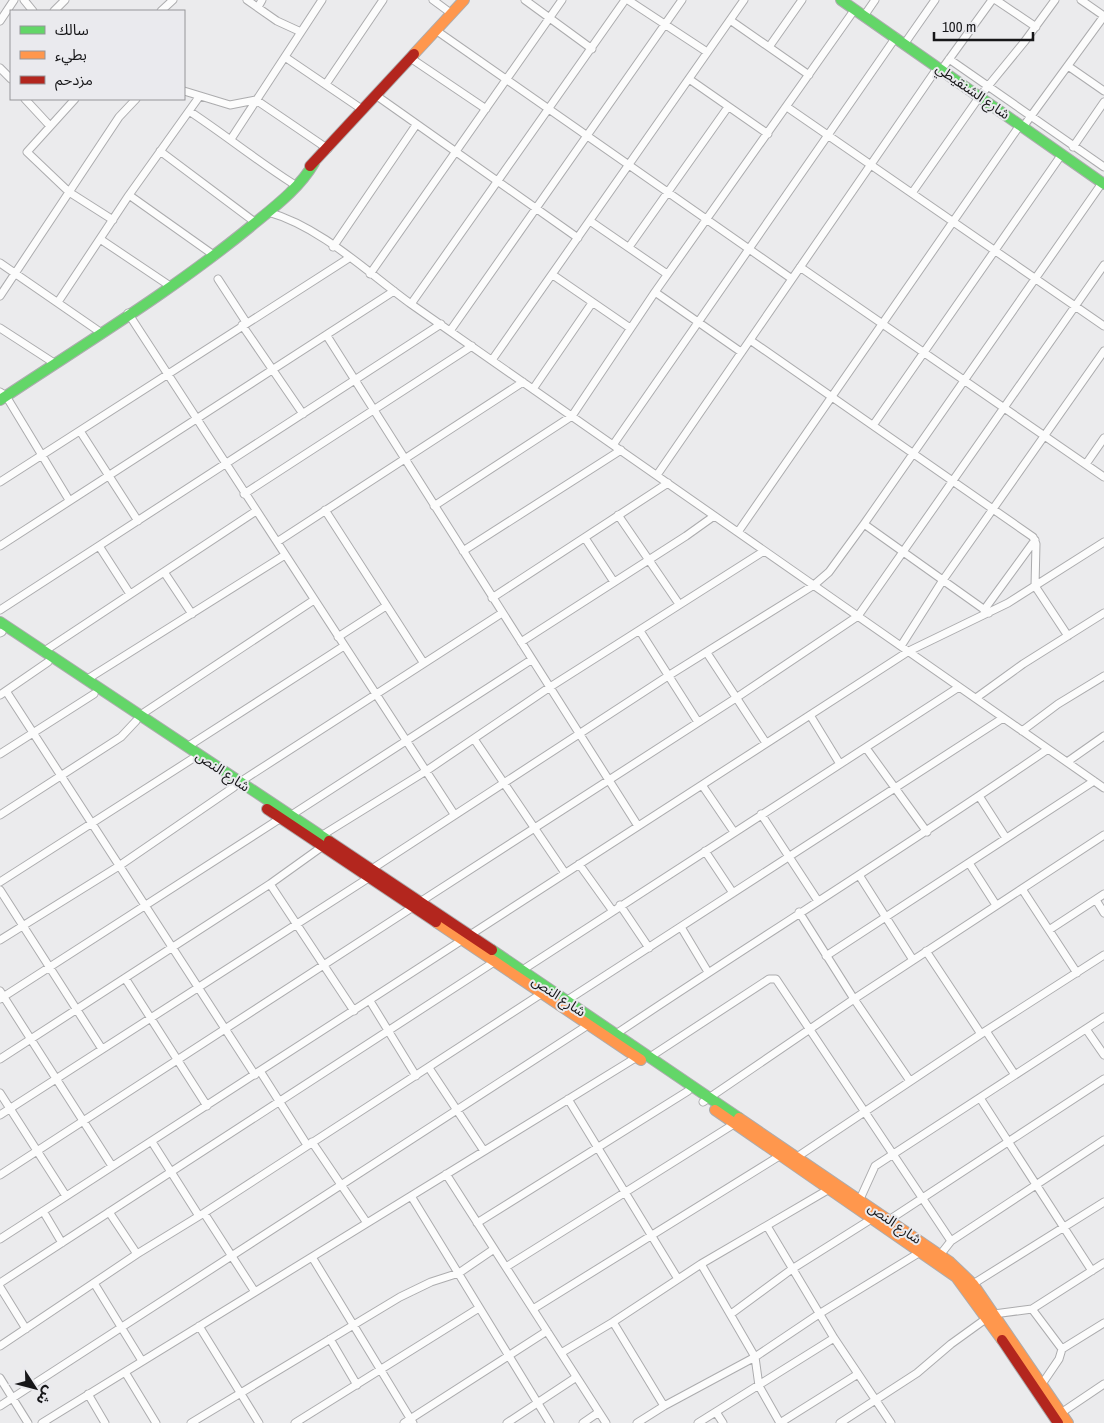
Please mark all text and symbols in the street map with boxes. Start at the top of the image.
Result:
legend [10,10,185,100]
scale bar [934,10,1033,42]
text: 100 m [942,16,976,37]
text: سالك [55,19,89,40]
text: بطيء [55,44,87,66]
street label: شارع الشنقيطي [931,59,1014,125]
text: مزدحم [55,69,93,91]
street label: شارع النص [191,746,253,797]
street label: شارع النص [527,971,589,1022]
street label: شارع النص [864,1198,925,1250]
north arrow [10,1363,60,1413]
text: ش [33,1383,58,1409]

